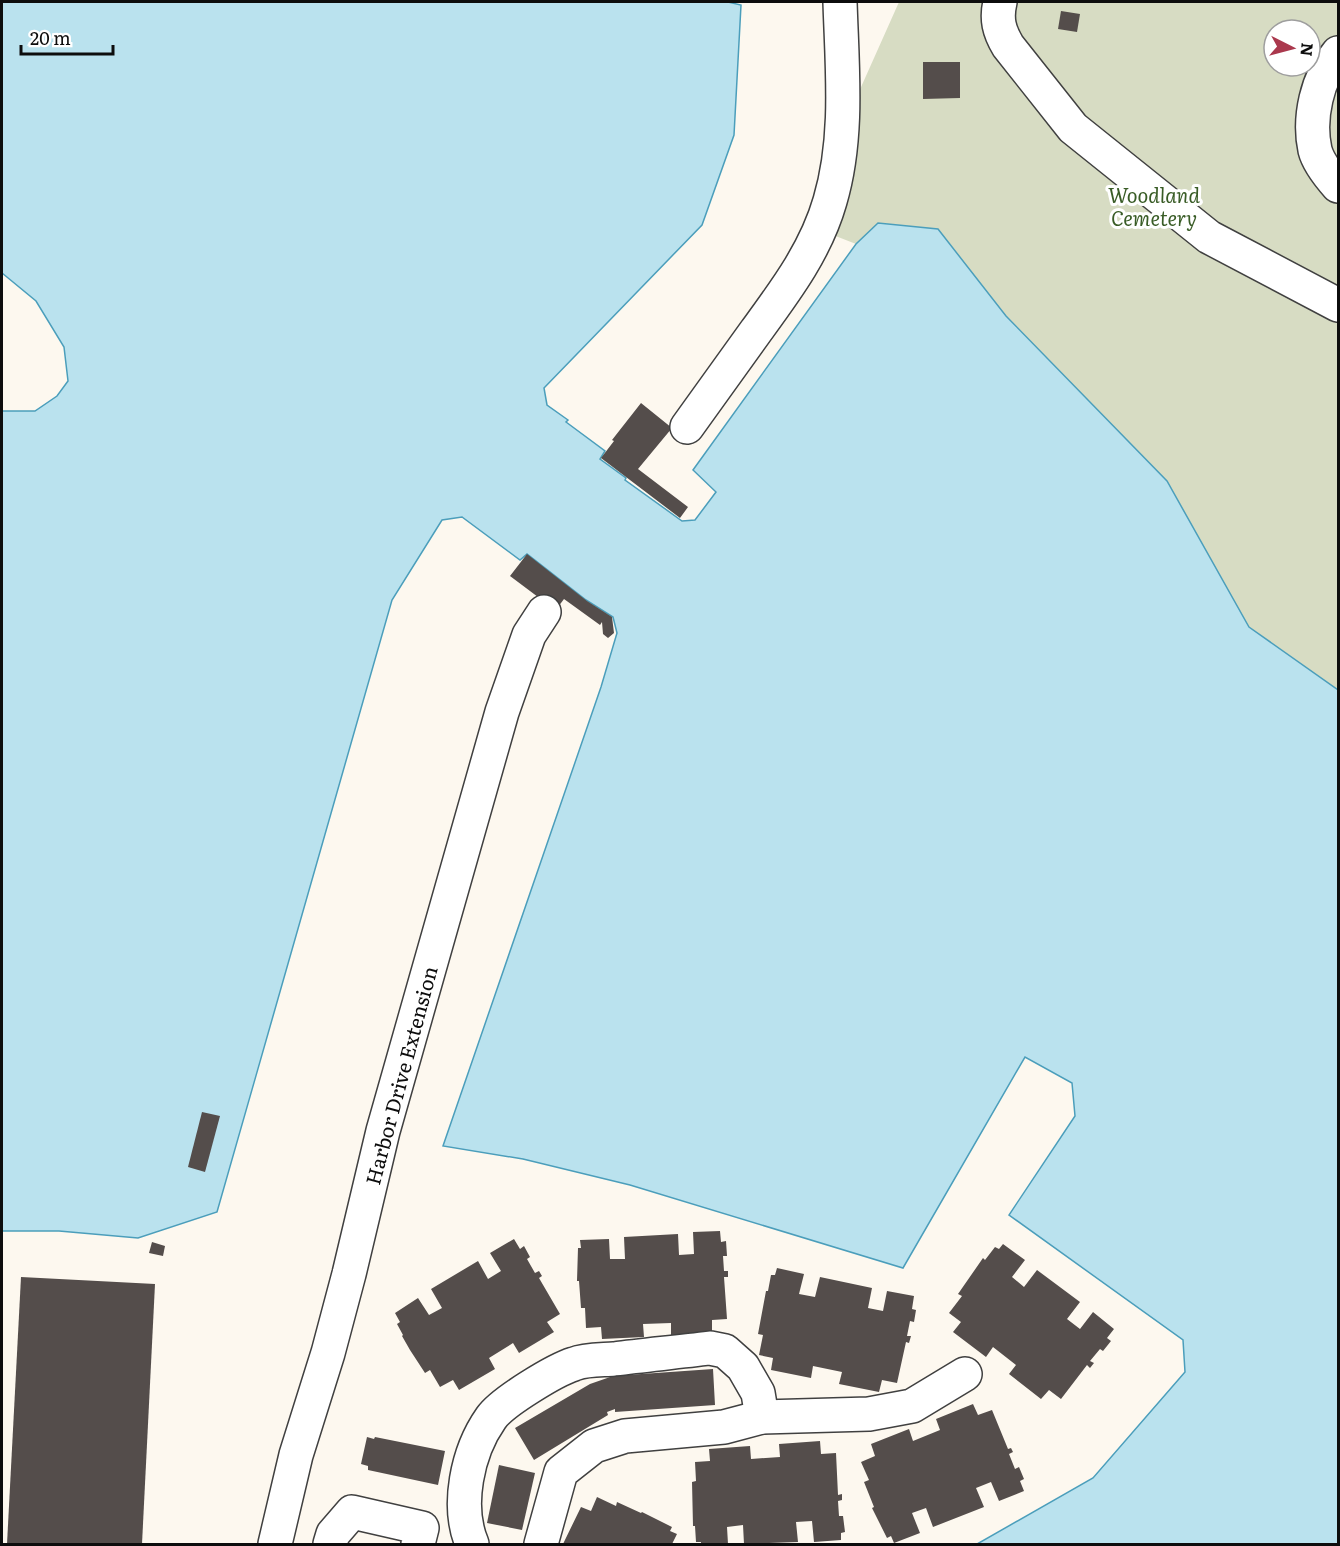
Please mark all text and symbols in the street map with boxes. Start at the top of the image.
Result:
scale bar [21,18,112,56]
north arrow [1262,18,1322,78]
text: 20 m [30,24,71,51]
text: N [1295,42,1321,58]
park label: Woodland Cemetery [1108,179,1200,232]
street label: Harbor Drive Extension [356,962,444,1188]

